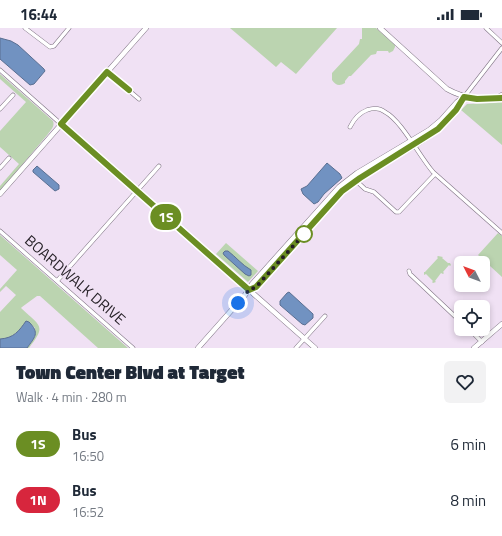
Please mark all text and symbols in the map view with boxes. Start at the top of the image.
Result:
text: 16:44 [20,3,57,26]
line badge: 1S [148,204,184,230]
text: 1S [158,206,174,227]
unlabelled marker [295,225,313,243]
street label: BOARDWALK DRIVE [20,229,131,330]
north arrow [454,256,490,292]
map controls [454,256,490,336]
your location [228,293,248,313]
button: locate [454,300,490,336]
text: Town Center Blvd at Target [16,357,244,386]
button: heart [444,361,486,403]
text: Walk · 4 min · 280 m [16,387,127,407]
text: Bus [72,423,97,446]
text: 1S [30,433,46,454]
text: 6 min [450,433,486,456]
text: 16:50 [72,446,104,466]
text: Bus [72,479,97,502]
text: 1N [29,489,47,510]
text: 8 min [450,489,486,512]
text: 16:52 [72,502,104,522]

